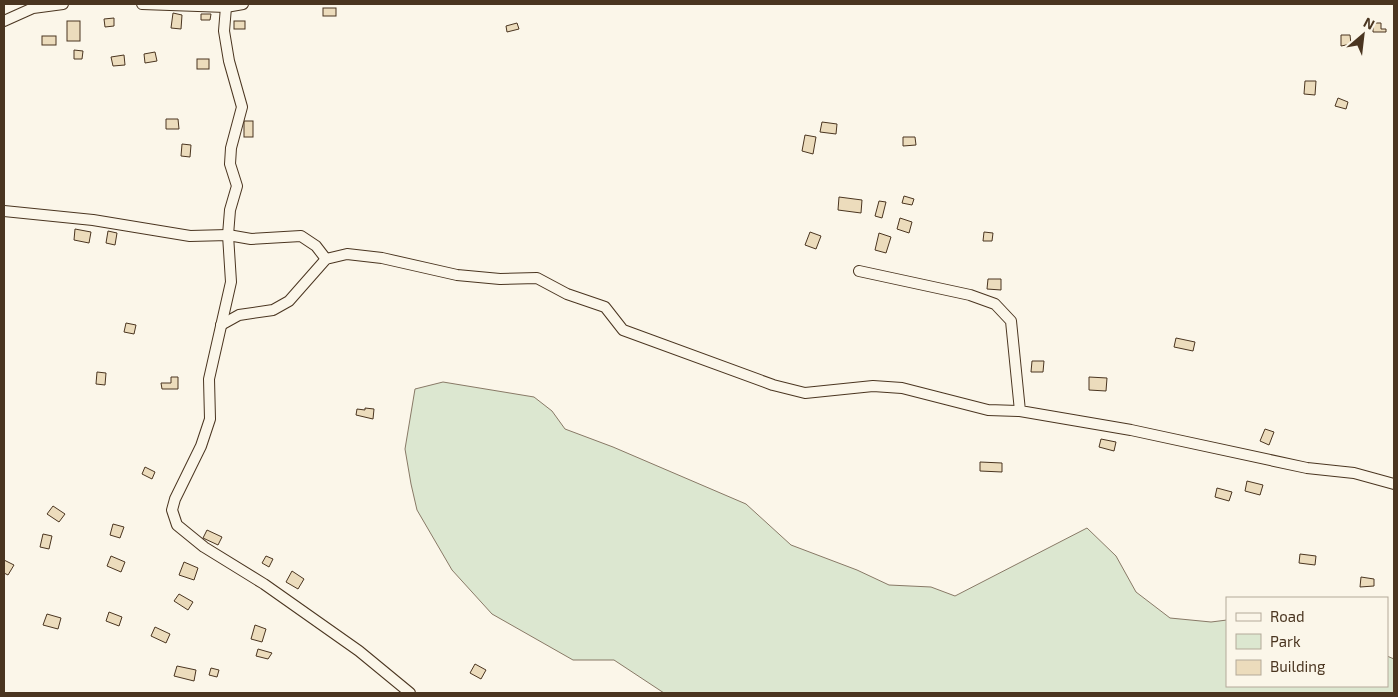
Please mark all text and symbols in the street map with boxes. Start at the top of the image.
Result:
north arrow [1338,10,1388,60]
text: N [1361,13,1378,33]
legend [1226,597,1388,687]
text: Road [1270,607,1305,625]
text: Park [1270,632,1301,650]
text: Building [1270,657,1326,675]

